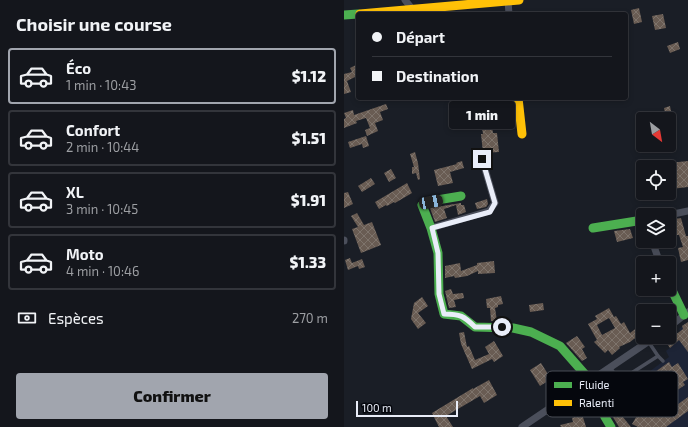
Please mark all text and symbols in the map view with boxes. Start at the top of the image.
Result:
text: Choisir une course [16,13,172,35]
text: Départ [396,28,445,46]
icon: car [18,58,54,94]
text: Éco [66,59,91,77]
text: $1.12 [292,67,326,85]
text: Destination [396,67,479,85]
text: 1 min · 10:43 [66,77,136,93]
callout: 1 min [449,101,515,129]
text: 1 min [466,107,498,123]
north arrow [636,112,676,152]
map controls [636,112,676,344]
icon: car [18,120,54,156]
text: Confort [66,121,120,139]
text: $1.51 [291,129,326,147]
text: 2 min · 10:44 [66,139,139,155]
route end [473,150,491,168]
button: locate [636,160,676,200]
icon: car [18,182,54,218]
text: XL [66,183,84,201]
text: $1.91 [291,191,326,209]
car [418,194,444,210]
text: 3 min · 10:45 [66,201,138,217]
button: layers [636,208,676,248]
icon: car [18,244,54,280]
text: Moto [66,245,104,263]
text: $1.33 [289,253,326,271]
button: + [636,256,676,296]
text: 4 min · 10:46 [66,263,139,279]
button: − [636,304,676,344]
icon: cash [16,307,38,329]
text: Espèces [48,309,104,327]
text: 270 m [292,310,328,326]
route start [493,318,511,336]
legend [546,371,678,417]
button: Confirmer [16,373,328,419]
text: Fluide [579,378,609,391]
text: Ralenti [579,396,614,409]
scale bar [356,399,458,418]
text: 100 m [362,401,392,414]

